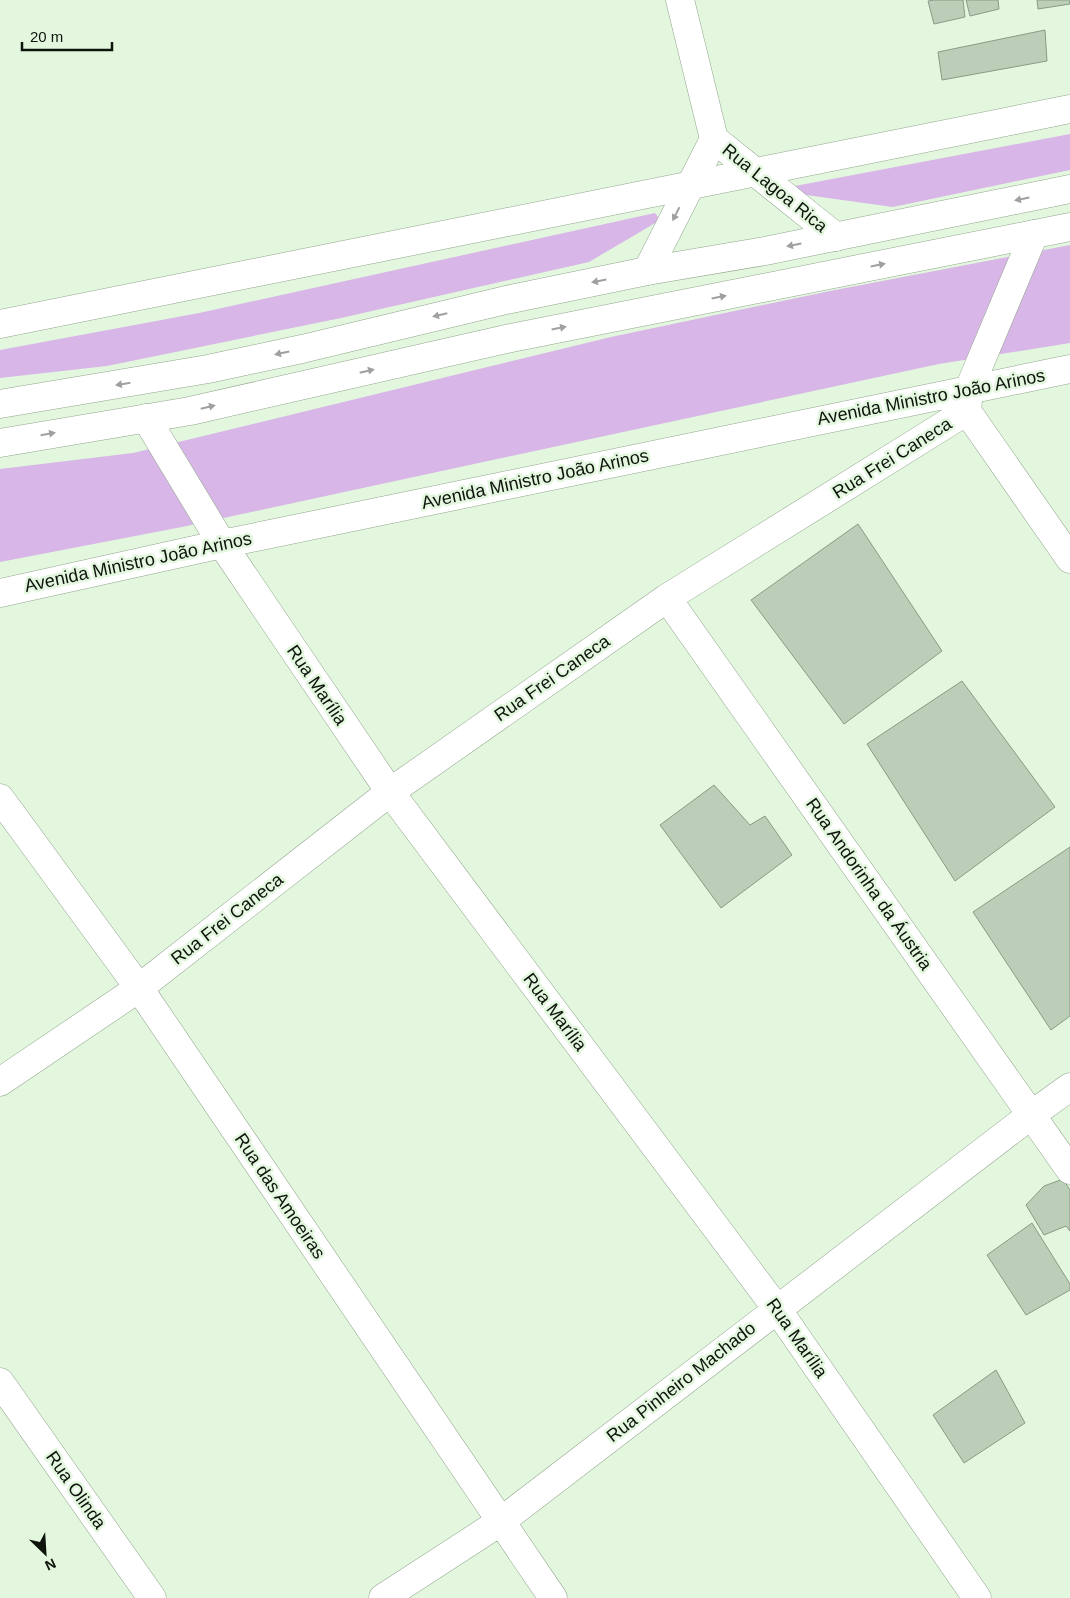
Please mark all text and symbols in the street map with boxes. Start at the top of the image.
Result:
scale bar [22,20,112,52]
text: 20 m [30,28,63,45]
street label: Rua Lagoa Rica [719,140,832,237]
one-way arrow [1014,195,1030,203]
one-way arrow [672,207,680,221]
one-way arrow [787,241,802,249]
one-way arrow [870,260,886,268]
one-way arrow [592,277,607,285]
one-way arrow [711,292,727,300]
one-way arrow [433,311,448,319]
one-way arrow [552,324,568,332]
one-way arrow [275,349,290,357]
street label: Avenida Ministro João Arinos [815,365,1047,429]
one-way arrow [359,367,374,375]
one-way arrow [115,380,131,388]
one-way arrow [201,403,216,411]
street label: Rua Frei Caneca [829,413,956,503]
one-way arrow [40,430,56,438]
street label: Avenida Ministro João Arinos [420,445,650,513]
street label: Avenida Ministro João Arinos [23,528,253,596]
street label: Rua Frei Caneca [491,630,614,725]
street label: Rua Marília [283,641,352,730]
street label: Rua Andorinha da Áustria [802,794,937,975]
street label: Rua Frei Caneca [167,869,288,969]
street label: Rua Marília [519,969,591,1056]
street label: Rua das Amoeiras [231,1129,329,1263]
street label: Rua Marília [762,1295,832,1382]
street label: Rua Pinheiro Machado [603,1318,759,1446]
street label: Rua Olinda [42,1447,111,1533]
north arrow [20,1528,70,1578]
text: N [43,1555,58,1574]

